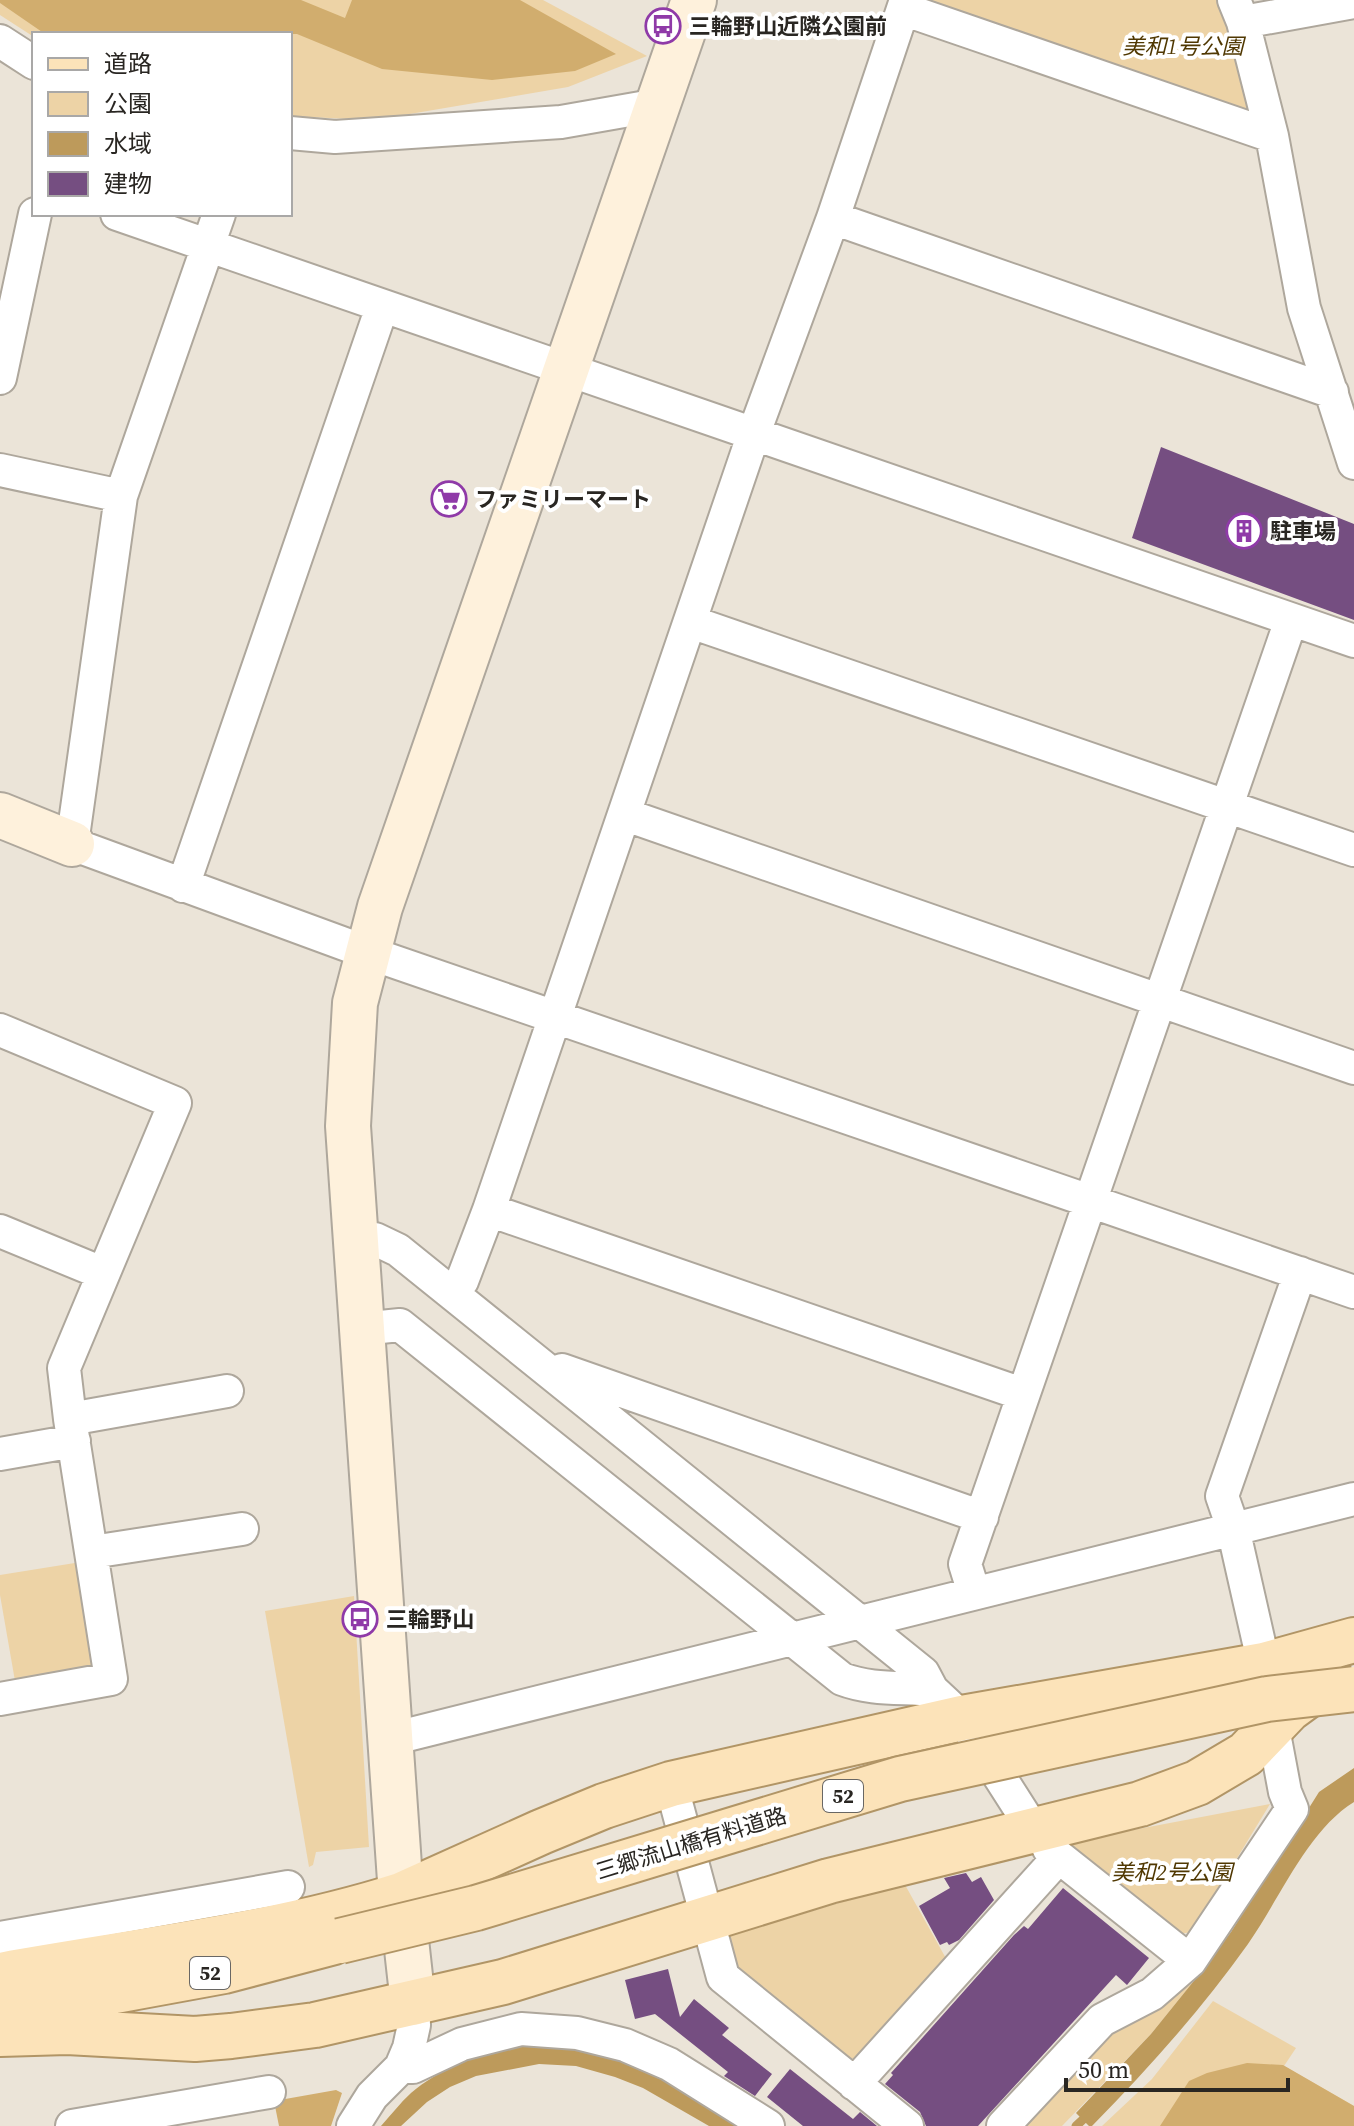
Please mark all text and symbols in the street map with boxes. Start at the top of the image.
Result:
bus stop icon: 三輪野山近隣公園前 [644,7,682,45]
place label: 三輪野山近隣公園前 [689,11,887,41]
park label: 美和1号公園 [1122,31,1247,61]
legend [32,32,292,216]
text: 道路 [104,47,152,80]
text: 公園 [104,87,152,120]
text: 水域 [104,127,152,160]
text: 建物 [104,167,152,200]
supermarket icon: ファミリーマート [430,480,468,518]
place label: ファミリーマート [475,484,651,514]
building icon: 駐車場 [1225,512,1263,550]
place label: 駐車場 [1270,516,1336,546]
bus stop icon: 三輪野山 [341,1600,379,1638]
place label: 三輪野山 [386,1604,474,1634]
road number: 52 [823,1780,863,1812]
street label: 三郷流山橋有料道路 [592,1800,790,1886]
park label: 美和2号公園 [1111,1857,1236,1887]
road number: 52 [190,1957,230,1989]
scale bar [1066,2042,1288,2092]
text: 50 m [1078,2053,1129,2086]

